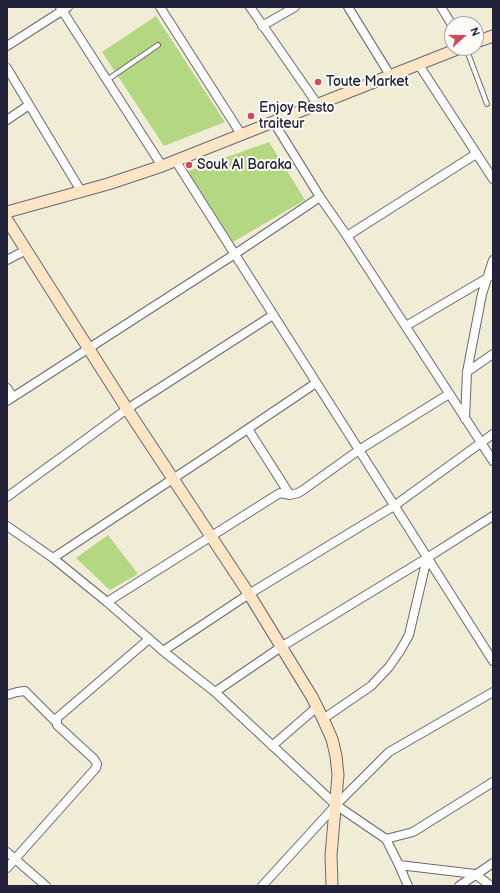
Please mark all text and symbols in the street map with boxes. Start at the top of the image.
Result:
north arrow [444,16,484,56]
text: N [467,26,482,38]
place label: Toute Market [326,74,409,90]
marker: Toute Market [313,77,323,87]
place label: Enjoy Resto traiteur [259,100,334,132]
marker: Enjoy Resto traiteur [246,111,256,121]
place label: Souk Al Baraka [197,157,292,173]
marker: Souk Al Baraka [184,160,194,170]

